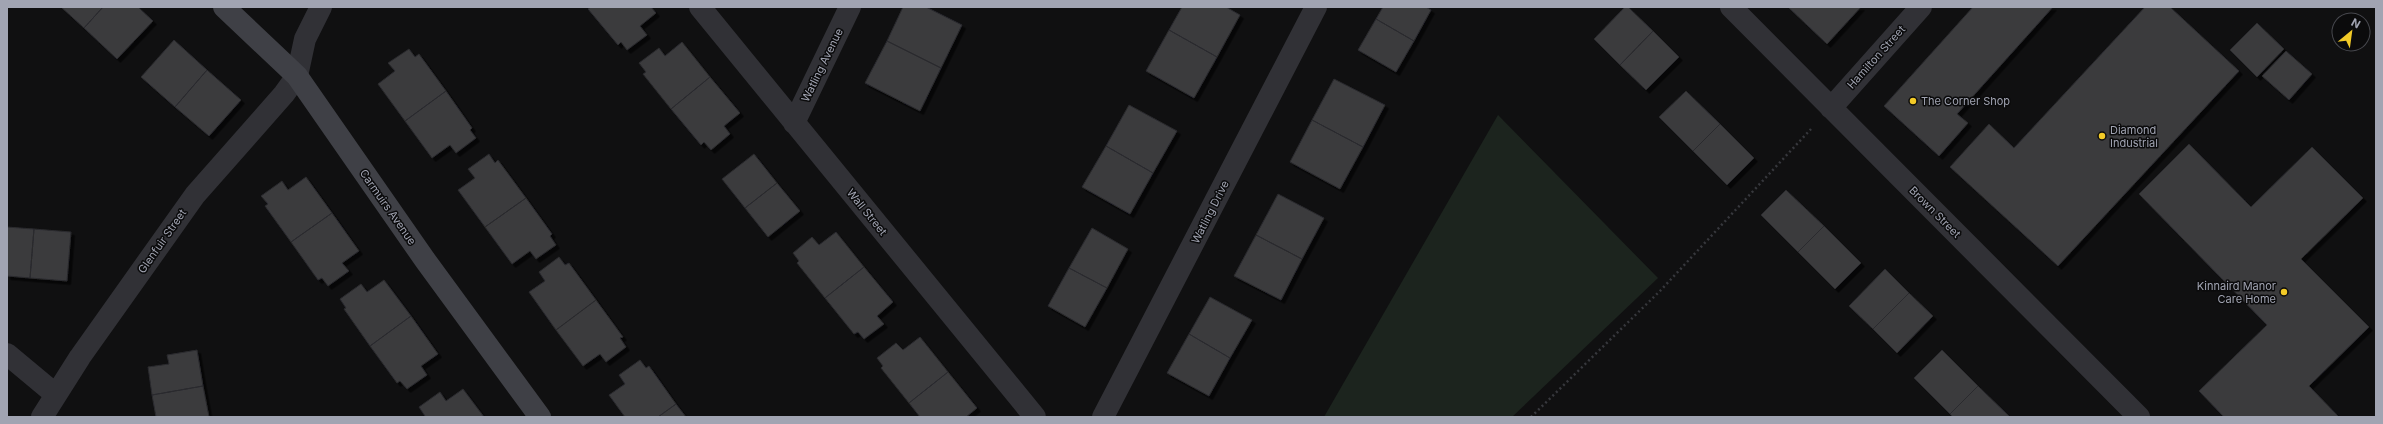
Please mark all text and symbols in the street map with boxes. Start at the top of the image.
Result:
north arrow [2331,12,2371,52]
text: N [2349,15,2363,31]
street label: Hamilton Street [1844,22,1908,91]
street label: Watling Avenue [798,26,846,104]
place label: The Corner Shop [1921,94,2010,108]
marker: The Corner Shop [1908,96,1918,106]
place label: Diamond Industrial [2110,123,2158,150]
marker: Diamond Industrial [2097,131,2107,141]
street label: Carmuirs Avenue [357,167,419,247]
street label: Watling Drive [1188,178,1232,246]
street label: Brown Street [1906,183,1964,241]
street label: Wall Street [844,186,890,238]
street label: Glenfuir Street [135,206,190,276]
place label: Kinnaird Manor Care Home [2197,279,2276,306]
marker: Kinnaird Manor Care Home [2279,287,2289,297]

